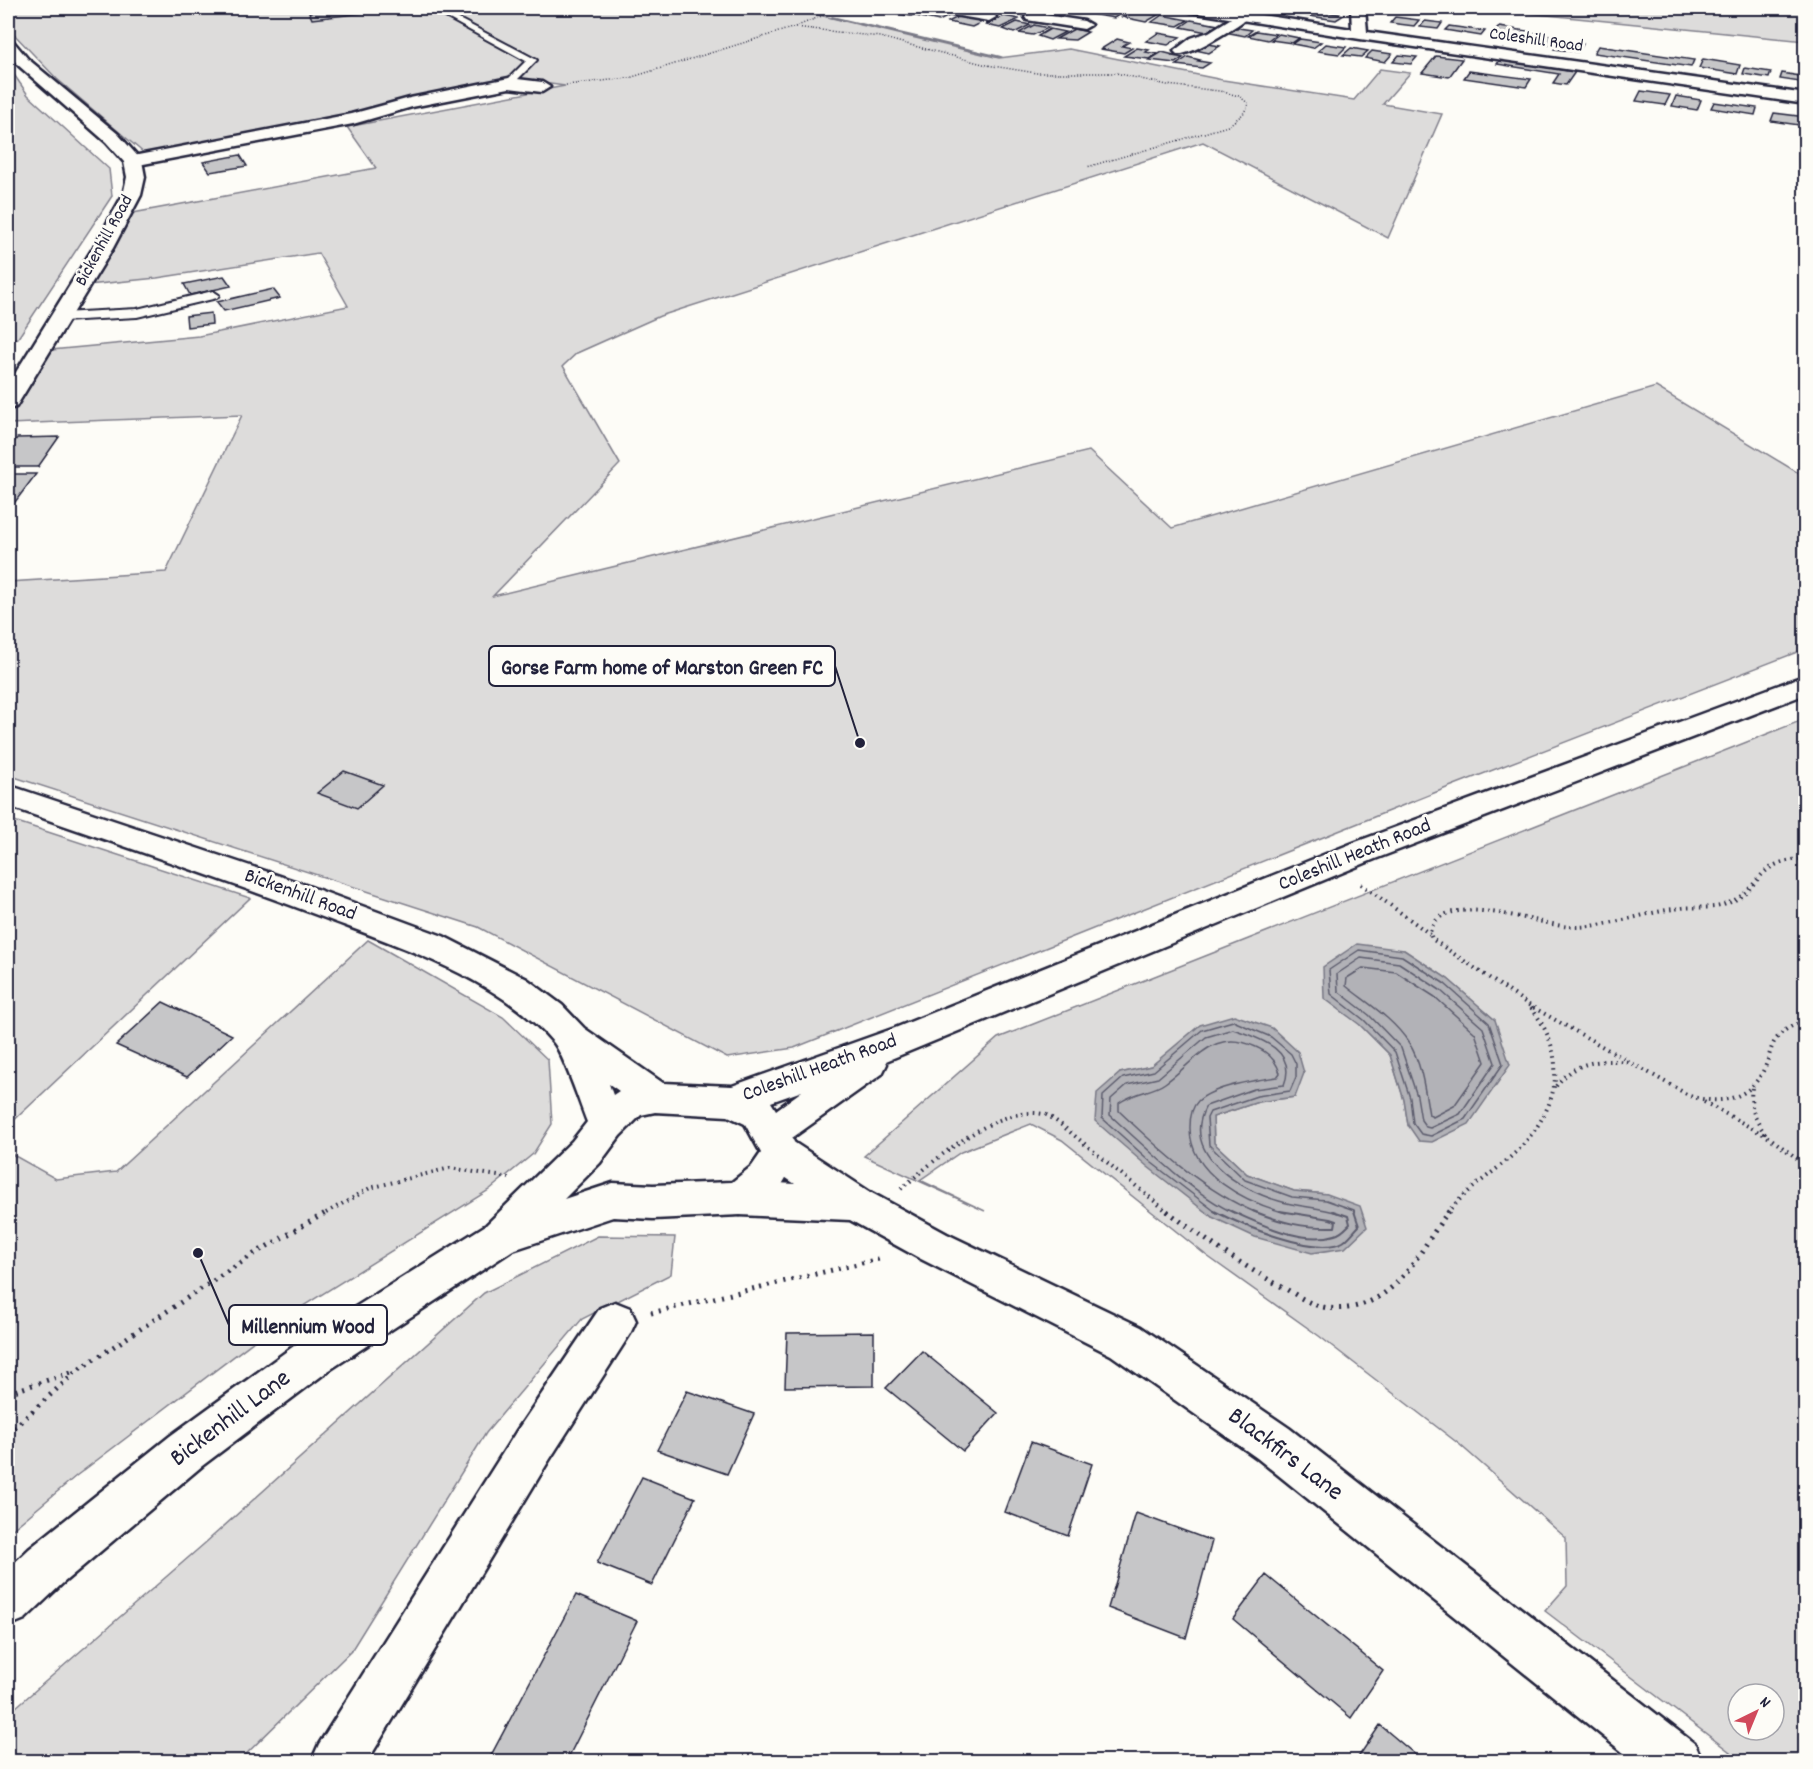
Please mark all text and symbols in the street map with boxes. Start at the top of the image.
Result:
street label: Coleshill Road [1487,22,1585,60]
street label: Bickenhill Road [70,191,140,291]
callout: Gorse Farm home of Marston Green FC [489,646,835,686]
text: Gorse Farm home of Marston Green FC [501,654,823,685]
street label: Coleshill Heath Road [1274,812,1436,900]
street label: Bickenhill Road [240,862,360,930]
street label: Coleshill Heath Road [739,1027,901,1111]
callout: Millennium Wood [229,1305,387,1345]
text: Millennium Wood [241,1313,375,1344]
street label: Bickenhill Lane [163,1361,299,1477]
street label: Blackfirs Lane [1219,1399,1351,1511]
north arrow [1726,1682,1786,1742]
text: N [1754,1692,1775,1714]

